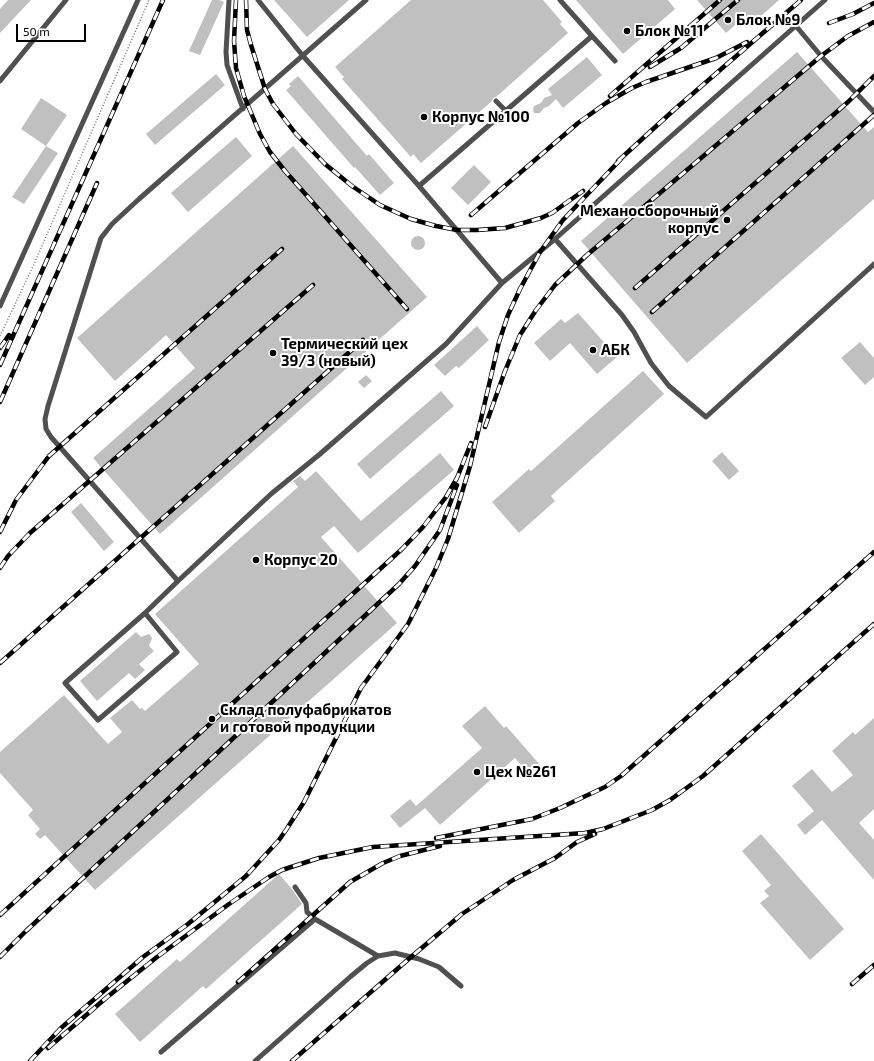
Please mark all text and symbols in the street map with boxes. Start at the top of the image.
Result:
place label: Блок №9 [736,11,800,29]
marker: Блок №9 [723,15,733,25]
scale bar [18,16,88,42]
place label: Блок №11 [635,22,703,40]
text: 50 m [23,24,50,38]
marker: Блок №11 [622,26,632,36]
place label: Корпус №100 [432,108,530,126]
marker: Корпус №100 [419,112,429,122]
place label: Механосборочный корпус [580,202,719,237]
marker: Механосборочный корпус [722,215,732,225]
place label: Термический цех 39/3 (новый) [281,335,408,370]
place label: АБК [601,341,630,359]
marker: АБК [588,345,598,355]
marker: Термический цех 39/3 (новый) [268,348,278,358]
place label: Корпус 20 [264,551,338,569]
marker: Корпус 20 [251,555,261,565]
place label: Склад полуфабрикатов и готовой продукции [220,701,392,736]
marker: Склад полуфабрикатов и готовой продукции [207,714,217,724]
place label: Цех №261 [485,763,556,781]
marker: Цех №261 [472,767,482,777]

